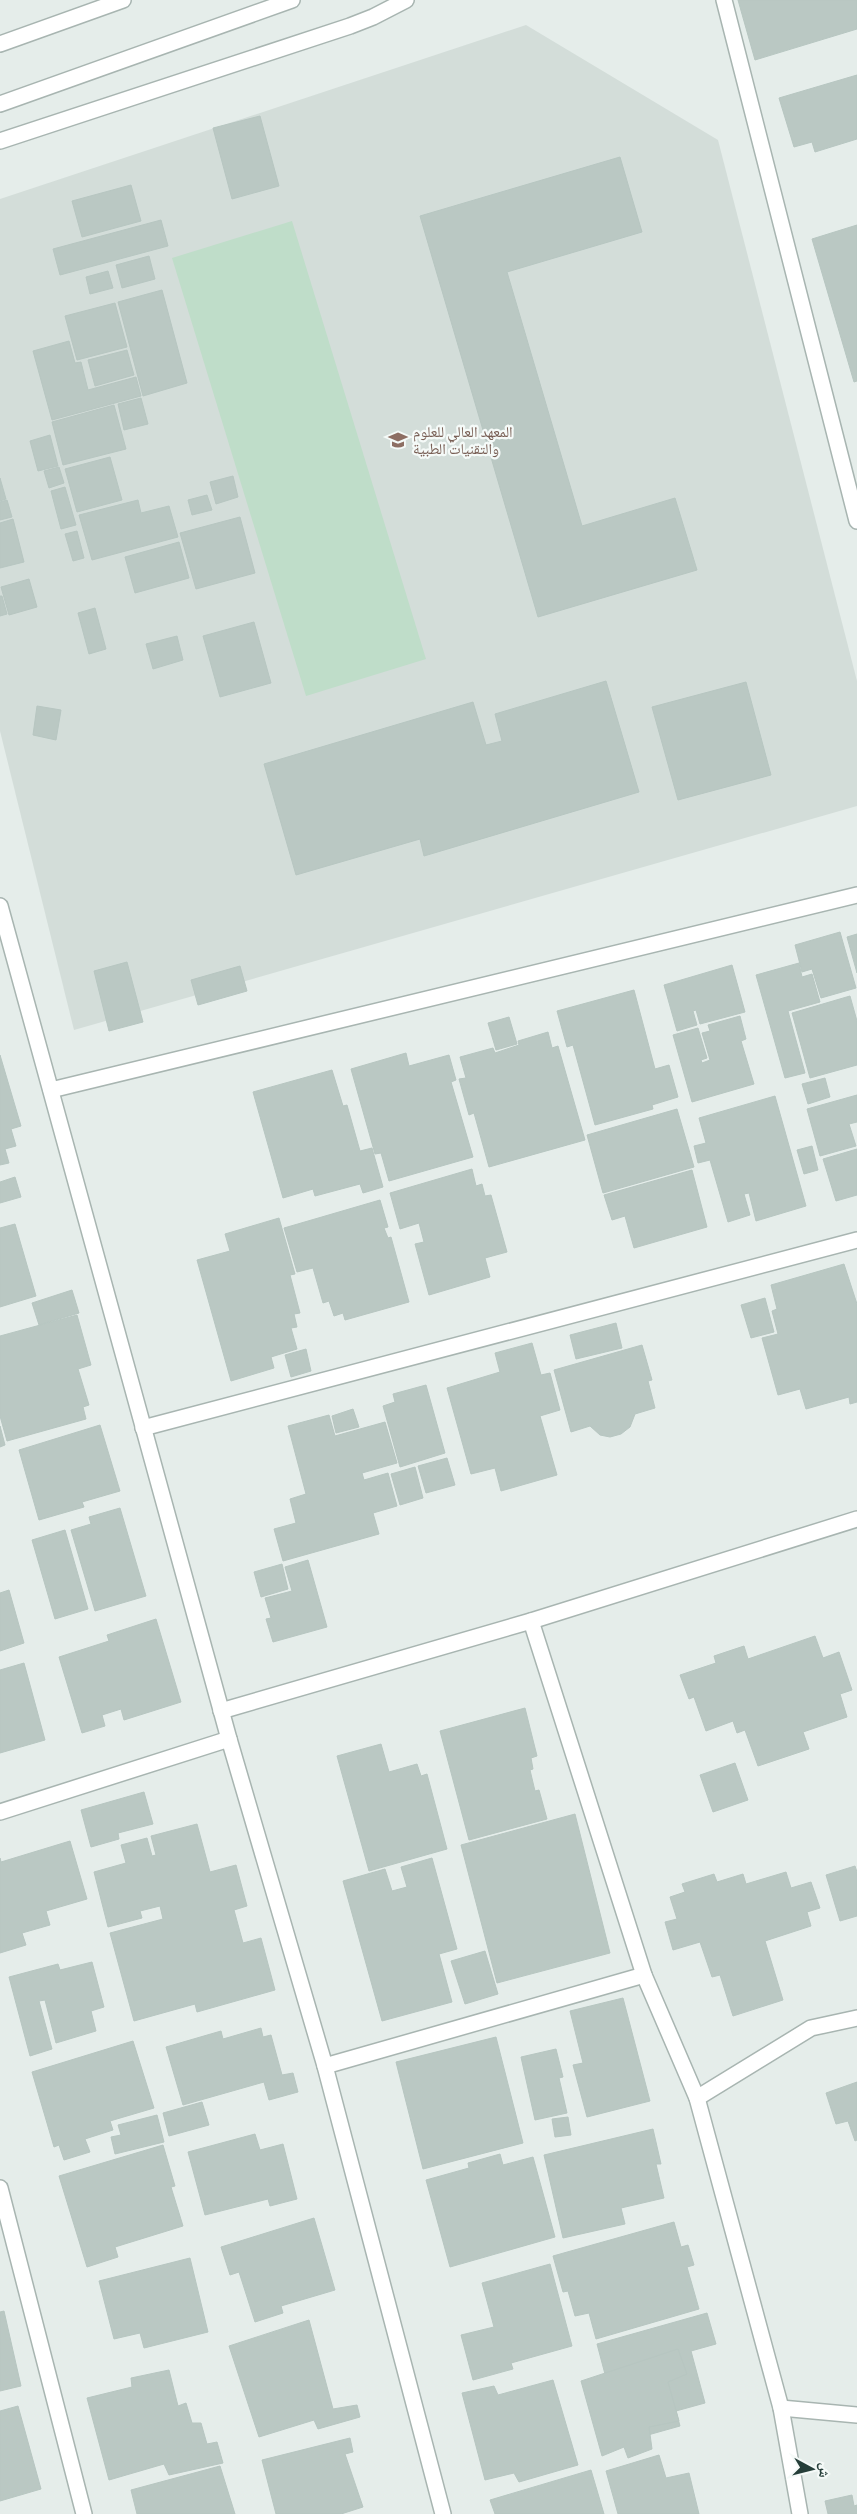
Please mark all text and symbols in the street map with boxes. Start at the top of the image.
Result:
place label: المعهد العالي للعلوم والتقنيات الطبية [413,422,513,458]
school or university icon: المعهد العالي للعلوم والتقنيات الطبية [387,429,409,451]
north arrow [787,2444,837,2494]
text: ش [815,2462,835,2479]

